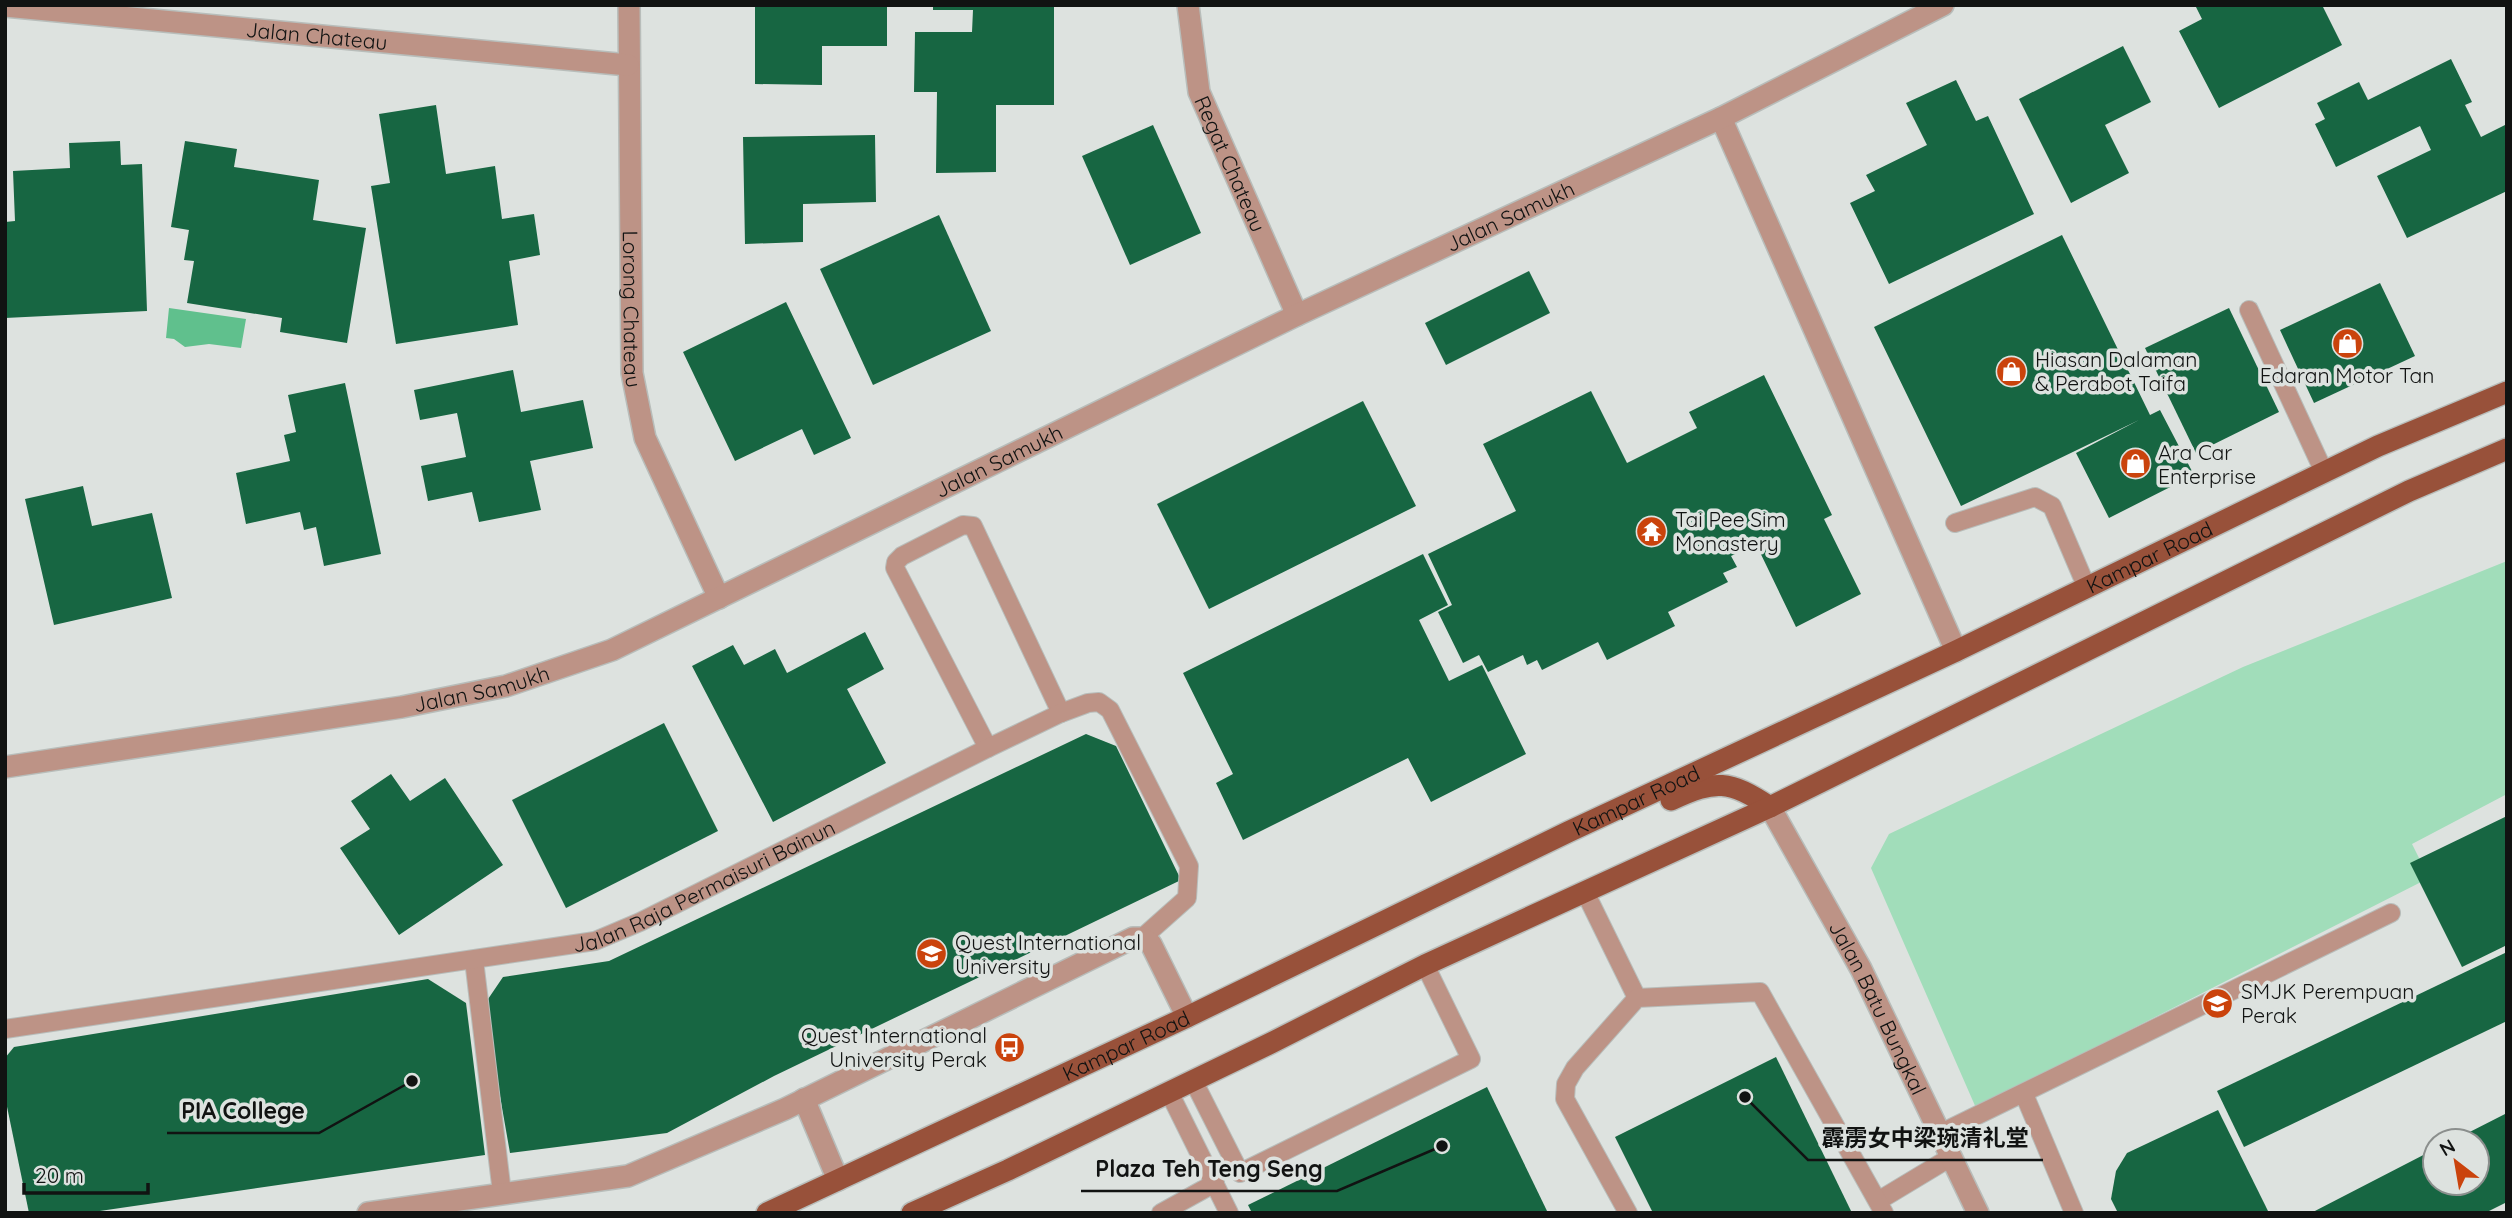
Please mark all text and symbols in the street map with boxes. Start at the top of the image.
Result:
street label: Jalan Chateau [245,16,389,55]
street label: Regat Chateau [1189,92,1272,236]
street label: Jalan Samukh [1442,175,1579,257]
street label: Lorong Chateau [618,230,648,390]
shop icon: Edaran Motor Tan [2330,326,2364,360]
place label: Hiasan Dalaman & Perabot Taifa [2035,346,2197,396]
shop icon: Hiasan Dalaman & Perabot Taifa [1995,354,2029,388]
place label: Edaran Motor Tan [2260,362,2434,388]
street label: Jalan Samukh [931,419,1067,503]
place label: Ara Car Enterprise [2158,439,2256,489]
shop icon: Ara Car Enterprise [2118,447,2152,481]
place label: Tai Pee Sim Monastery [1675,506,1786,556]
temple icon: Tai Pee Sim Monastery [1635,514,1669,548]
street label: Kampar Road [2082,515,2217,599]
street label: Jalan Samukh [411,659,553,717]
street label: Kampar Road [1568,759,1704,841]
street label: Jalan Raja Permaisuri Bainun [571,814,839,957]
street label: Jalan Batu Bungkal [1824,916,1932,1099]
place label: Quest International University [955,929,1141,979]
school or university icon: Quest International University [915,937,949,971]
place label: SMJK Perempuan Perak [2241,978,2414,1028]
school or university icon: SMJK Perempuan Perak [2201,986,2235,1020]
street label: Kampar Road [1058,1005,1194,1086]
place label: Quest International University Perak [801,1022,987,1072]
bus stop icon: Quest International University Perak [993,1030,1027,1064]
callout: PIA College [167,1089,319,1133]
text: PIA College [181,1096,305,1125]
callout: 霹雳女中梁琬清礼堂 [1808,1116,2043,1160]
text: 霹雳女中梁琬清礼堂 [1822,1123,2029,1152]
north arrow [2421,1127,2491,1197]
text: N [2435,1134,2459,1161]
callout: Plaza Teh Teng Seng [1081,1147,1337,1191]
scale bar [24,1152,149,1196]
text: Plaza Teh Teng Seng [1095,1154,1323,1183]
text: 20 m [35,1162,84,1188]

